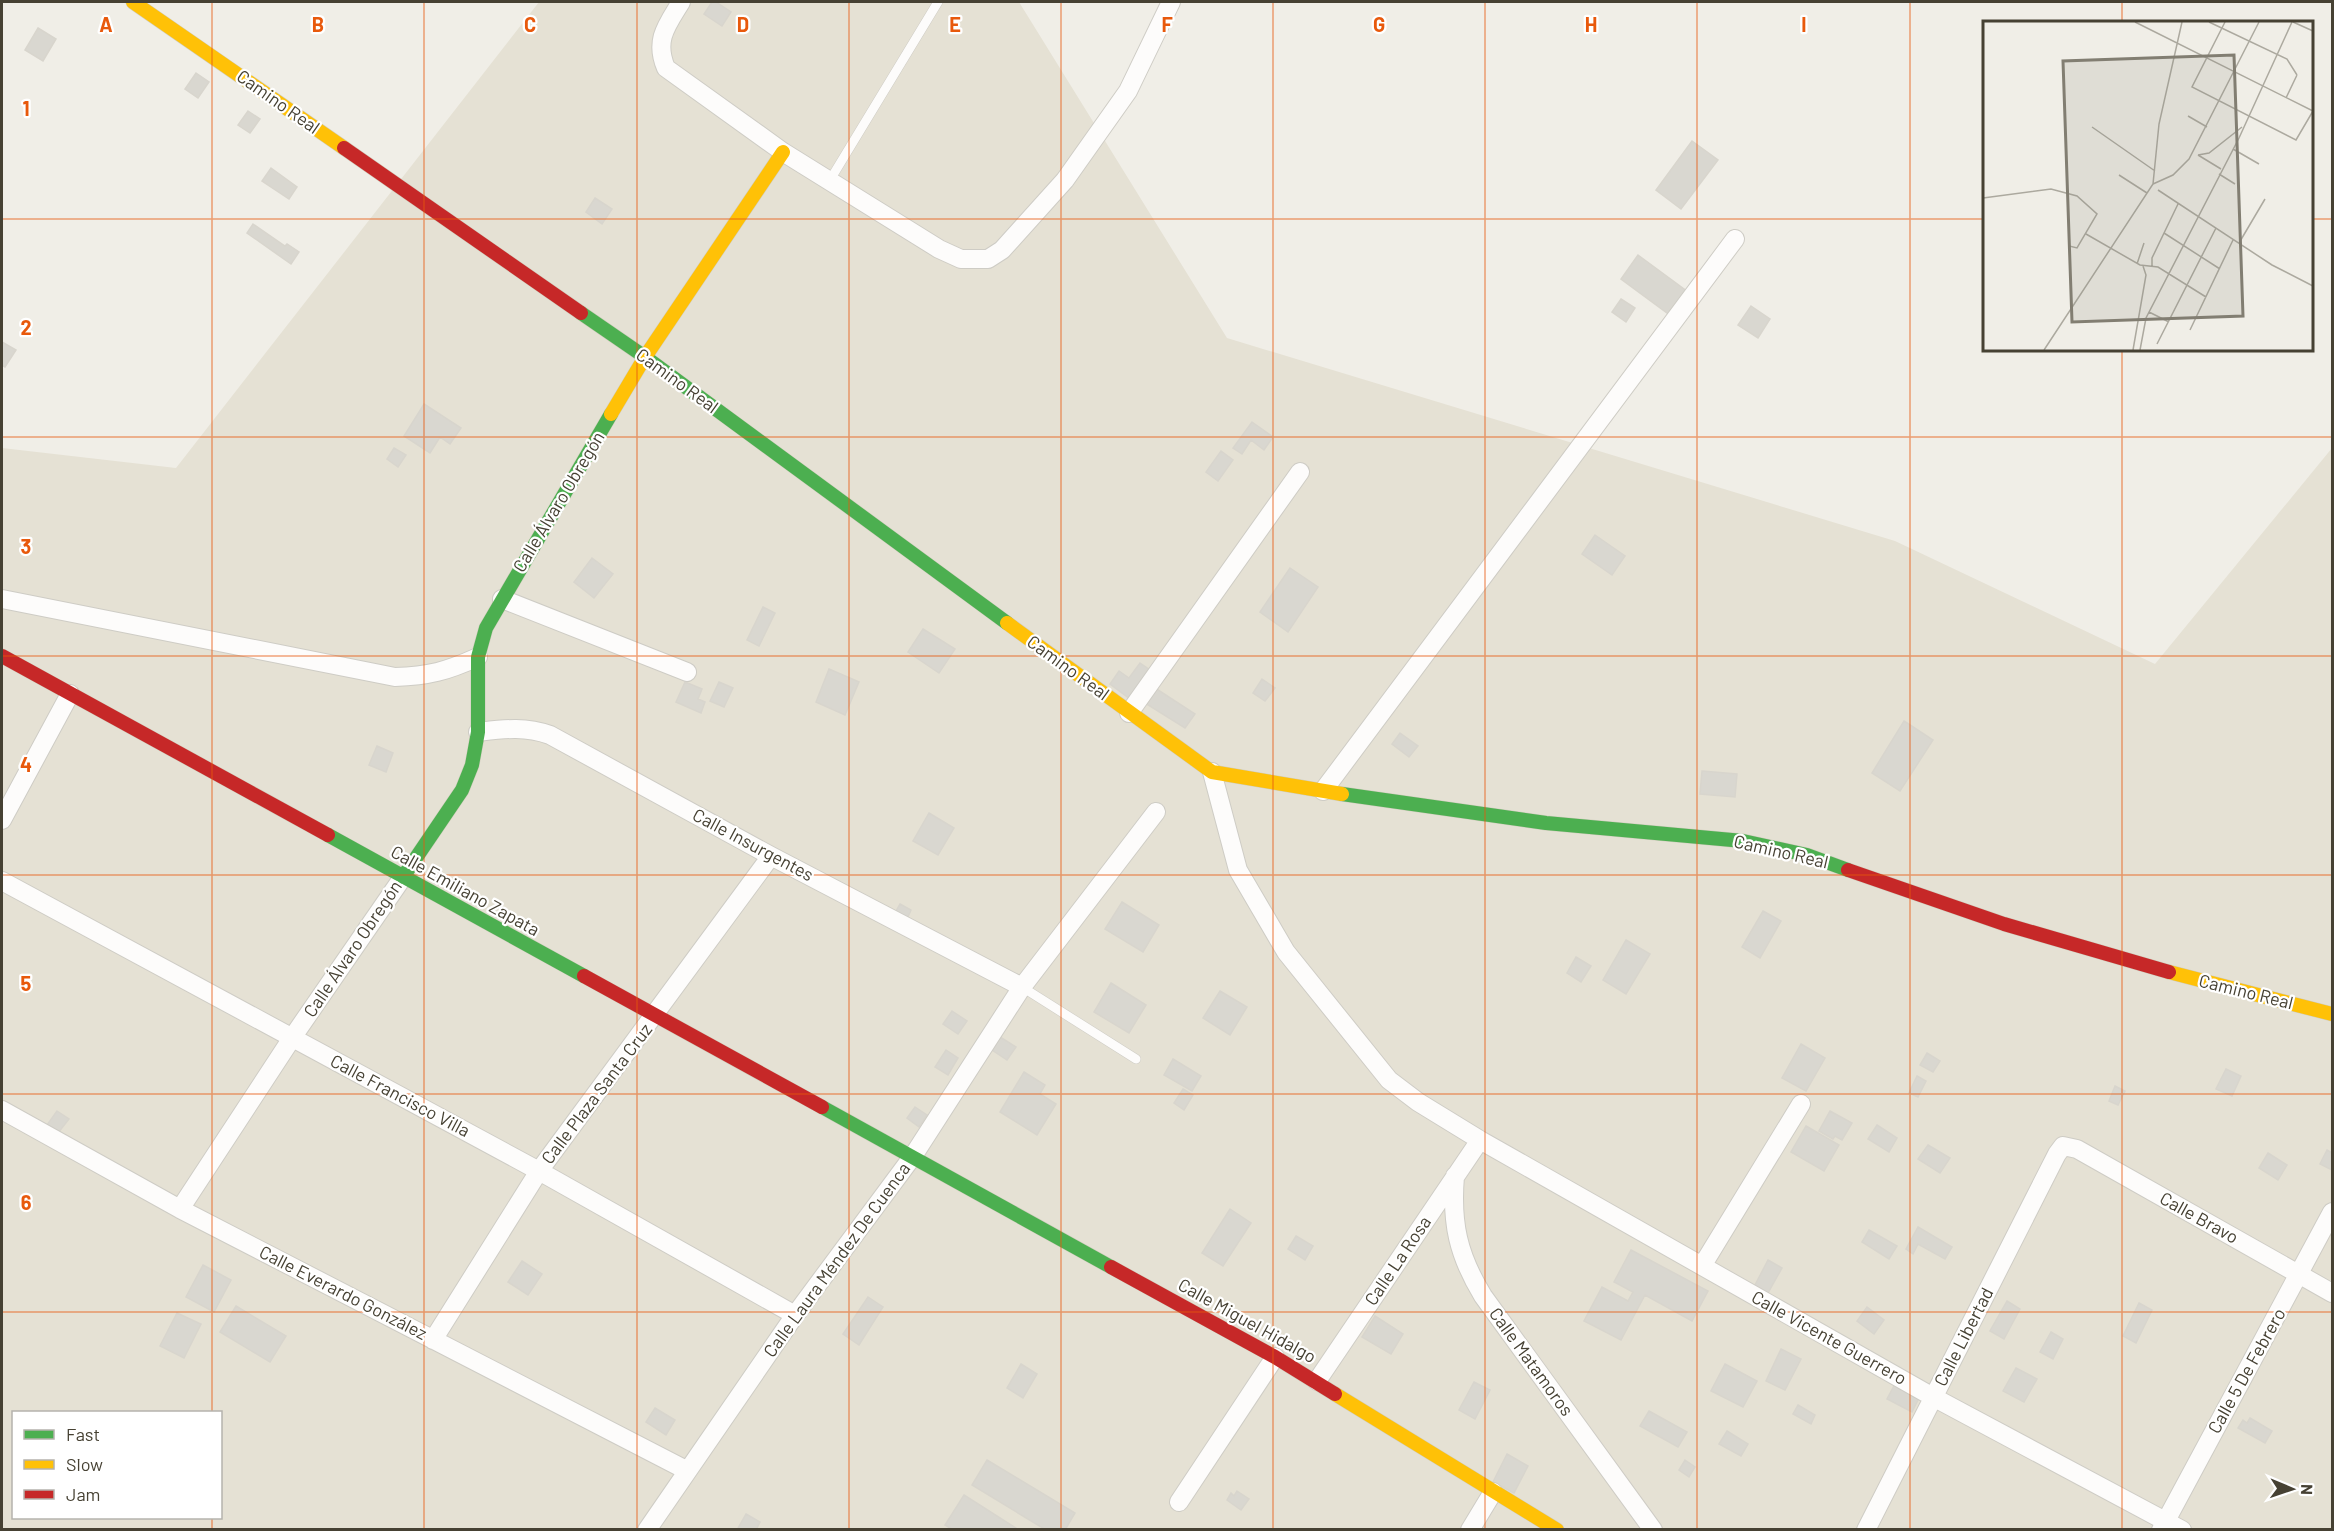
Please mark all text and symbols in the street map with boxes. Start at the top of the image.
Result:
text: A [99,12,113,36]
text: B [312,12,324,36]
text: C [524,12,536,36]
text: D [737,12,749,36]
text: E [949,12,961,36]
text: F [1161,12,1173,36]
text: G [1373,12,1385,36]
text: H [1585,12,1597,36]
text: I [1801,12,1807,36]
inset map [1983,21,2313,351]
street label: Camino Real [233,65,324,138]
text: 1 [22,96,30,120]
text: 2 [20,315,32,339]
street label: Camino Real [632,343,723,417]
street label: Calle Álvaro Obregón [508,427,609,576]
text: 3 [21,534,31,558]
street label: Camino Real [1023,630,1114,704]
text: 4 [20,752,32,776]
street label: Calle Insurgentes [689,803,818,885]
street label: Camino Real [1732,829,1831,873]
street label: Calle Emiliano Zapata [387,840,544,940]
street label: Calle Álvaro Obregón [298,876,406,1021]
street label: Camino Real [2197,969,2296,1013]
text: 5 [21,971,32,995]
street label: Calle Plaza Santa Cruz [536,1019,656,1168]
street label: Calle Francisco Villa [327,1049,474,1141]
street label: Calle Laura Méndez De Cuenca [758,1158,914,1361]
street label: Calle Bravo [2156,1187,2243,1248]
text: 6 [21,1190,32,1214]
street label: Calle La Rosa [1359,1212,1435,1309]
street label: Calle Everardo González [256,1240,431,1344]
street label: Calle Miguel Hidalgo [1175,1273,1320,1367]
street label: Calle Libertad [1929,1283,1997,1390]
street label: Calle Vicente Guerrero [1748,1285,1911,1389]
street label: Calle Matamoros [1485,1303,1579,1420]
street label: Calle 5 De Febrero [2203,1304,2290,1437]
legend [12,1411,222,1519]
text: Fast [66,1423,100,1445]
text: Slow [66,1453,103,1475]
north arrow [2262,1459,2322,1519]
text: Jam [66,1483,100,1505]
text: N [2298,1484,2317,1495]

